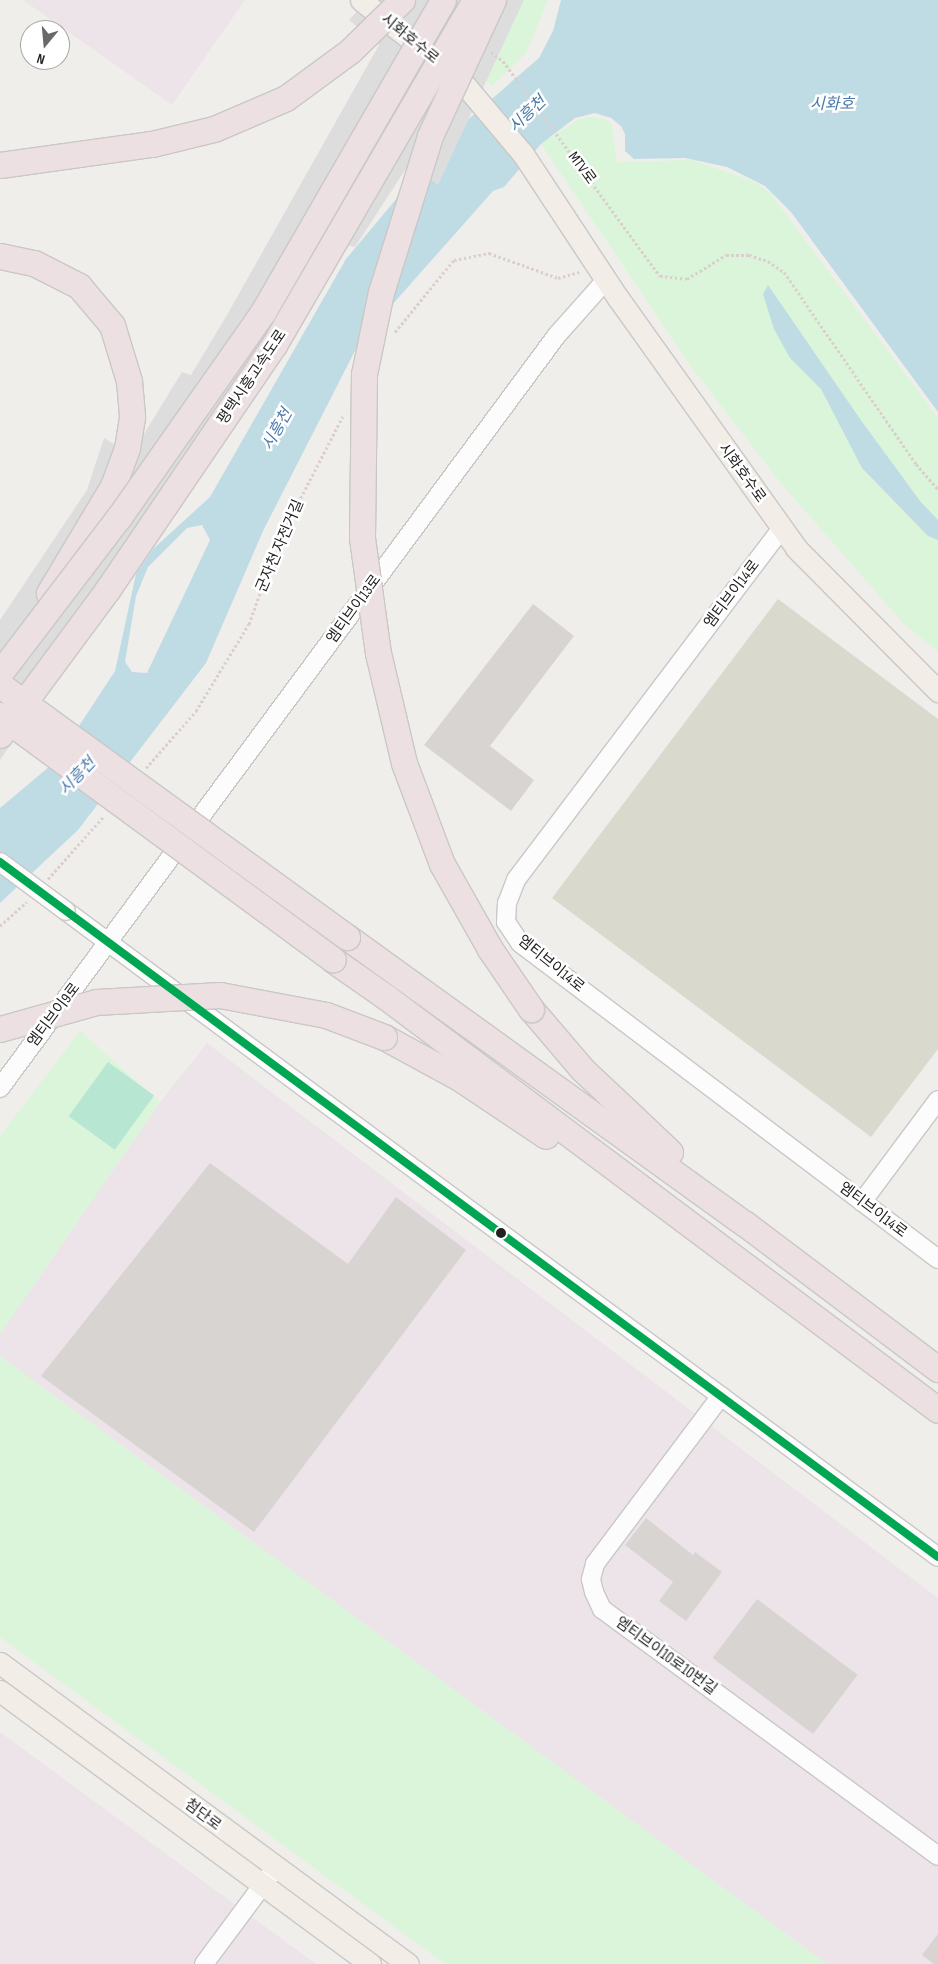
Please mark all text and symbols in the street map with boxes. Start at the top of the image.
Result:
street label: 시화호수로 [378,10,442,68]
north arrow [20,20,70,70]
text: N [35,50,47,68]
water label: 시흥천 [505,93,551,137]
water label: 시화호 [810,95,854,115]
street label: MTV로 [564,148,600,188]
street label: 평택시흥고속도로 [214,326,290,428]
water label: 시흥천 [259,406,297,454]
street label: 시화호수로 [714,440,770,506]
street label: 군자천 자전거길 [252,497,308,595]
street label: 엠티브이14로 [701,556,763,632]
street label: 엠티브이13로 [323,571,385,647]
water label: 시흥천 [56,754,100,800]
street label: 엠티브이14로 [514,932,588,996]
street label: 엠티브이9로 [24,979,84,1051]
street label: 엠티브이14로 [835,1179,911,1241]
unlabelled marker [496,1228,506,1238]
street label: 엠티브이10로10번길 [612,1613,720,1699]
street label: 첨단로 [181,1795,225,1835]

